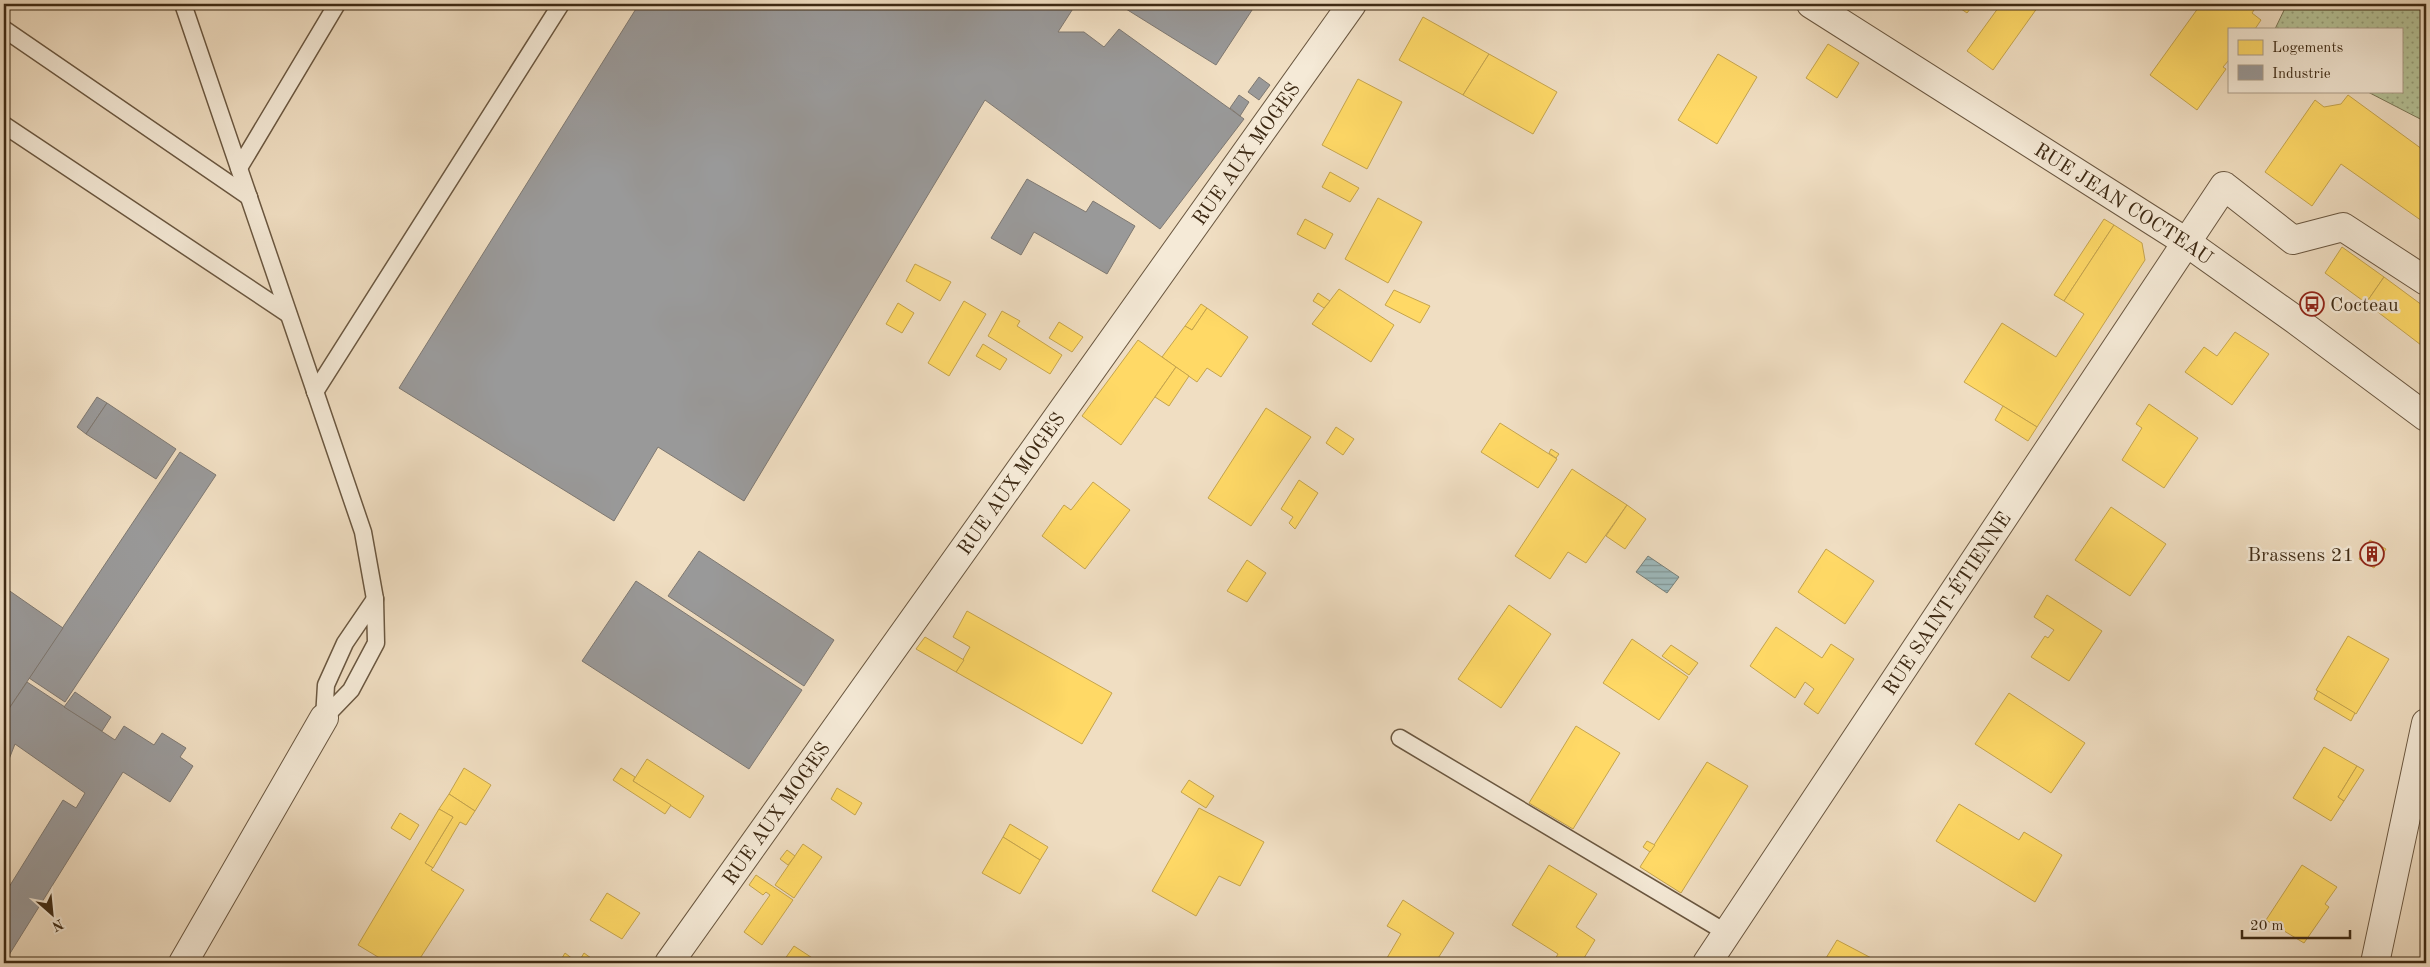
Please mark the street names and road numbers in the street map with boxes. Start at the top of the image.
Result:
street label: RUE AUX MOGES [1190,80,1305,230]
street label: RUE JEAN COCTEAU [2030,140,2216,270]
street label: RUE AUX MOGES [955,409,1070,559]
street label: RUE SAINT-ÉTIENNE [1880,509,2016,700]
street label: RUE AUX MOGES [720,739,835,889]

